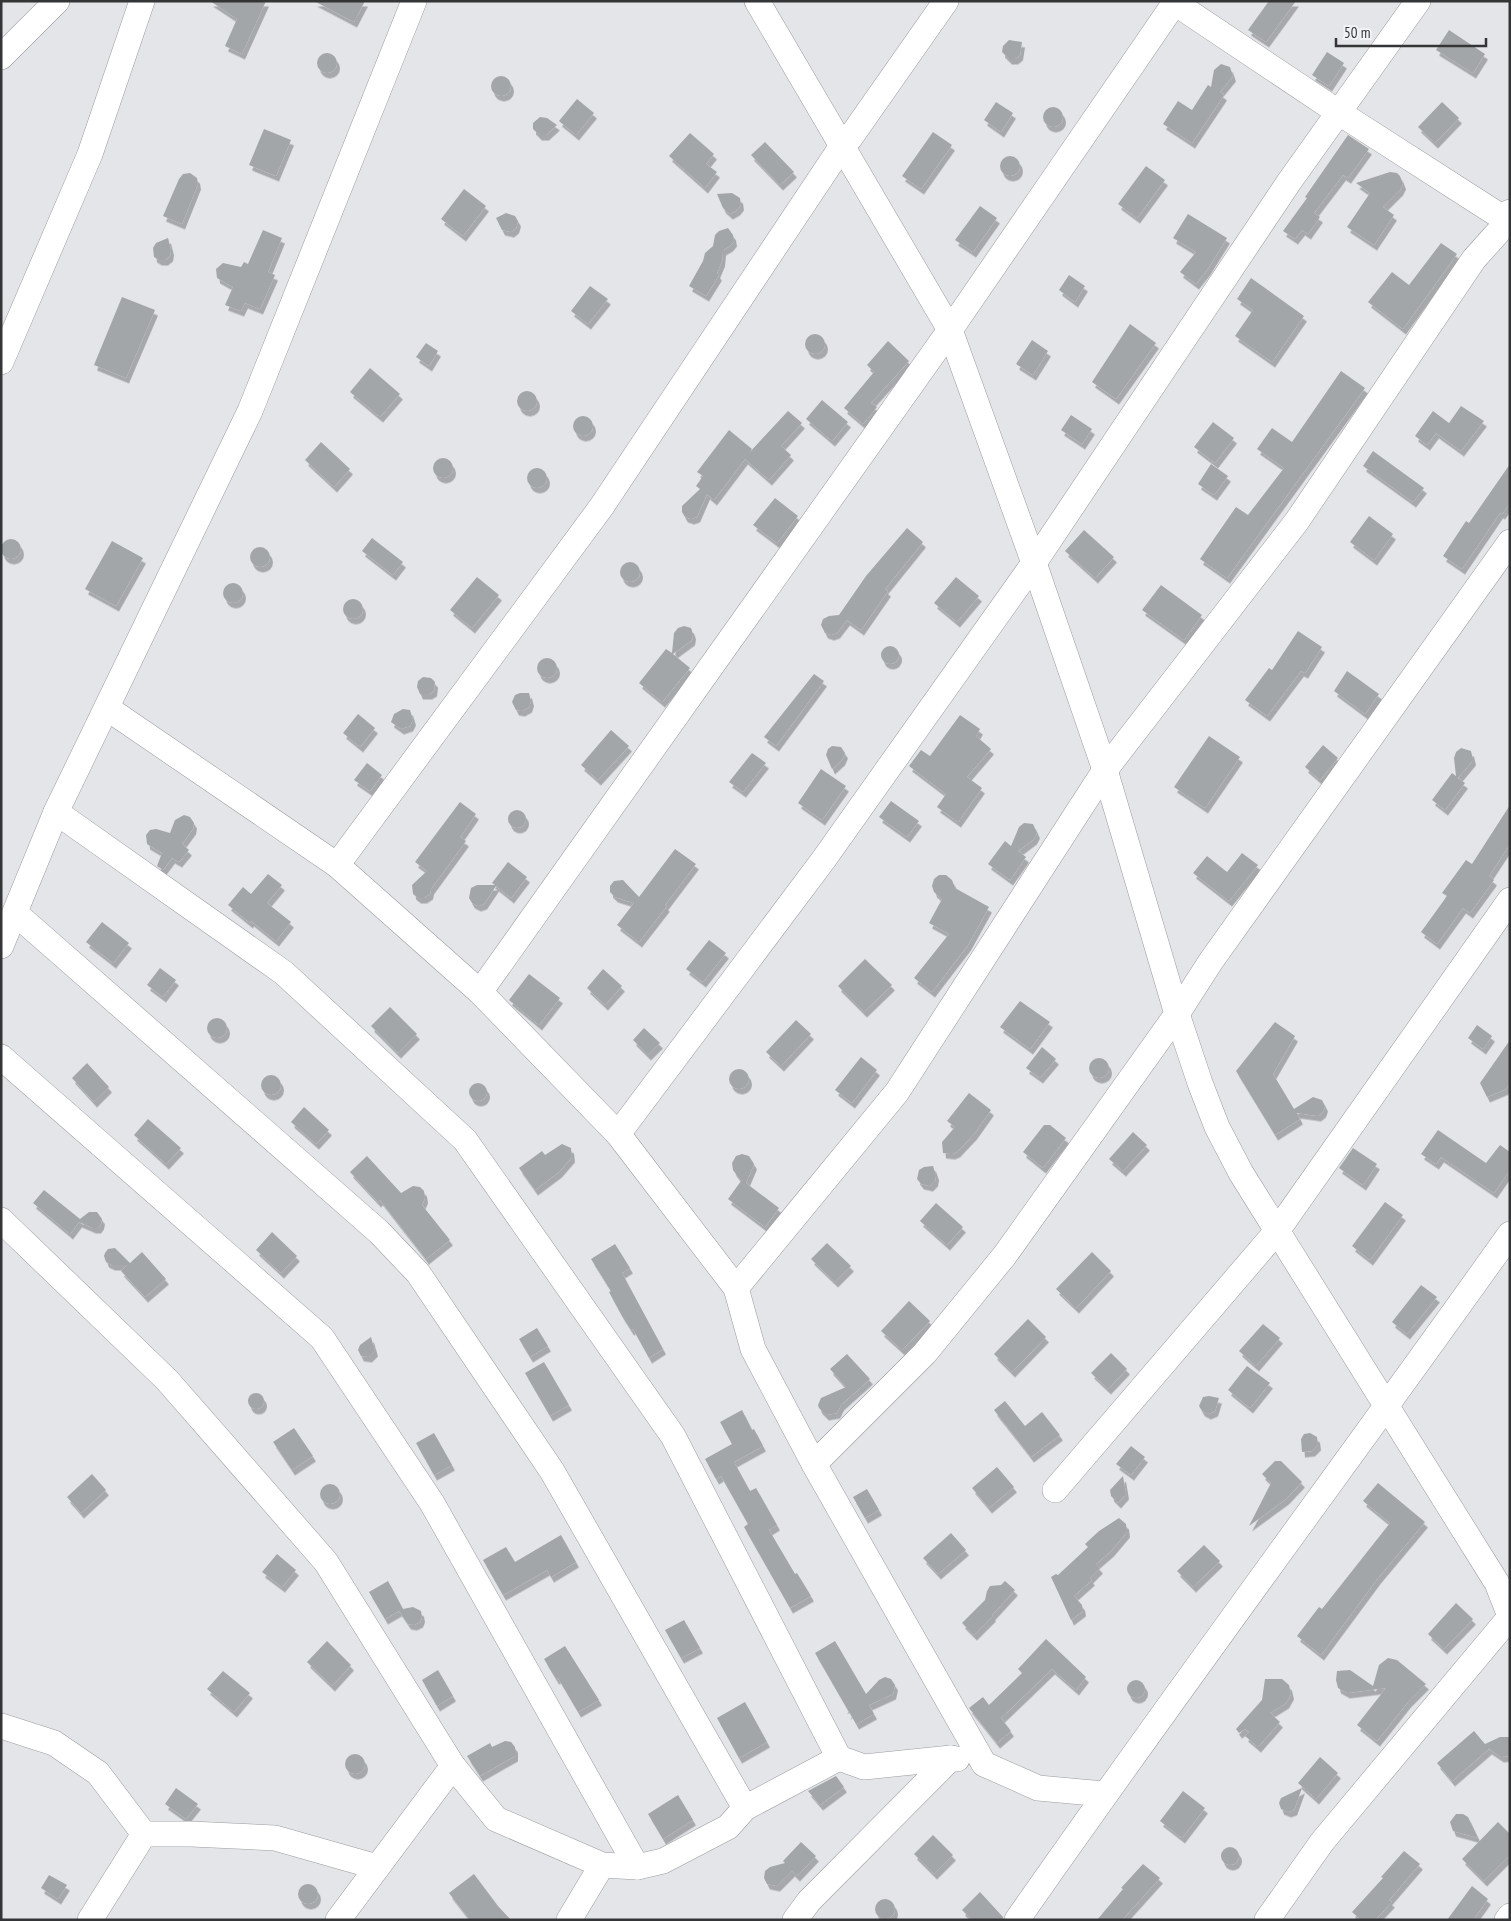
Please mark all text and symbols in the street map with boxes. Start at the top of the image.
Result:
scale bar [1336,15,1486,47]
text: 50 m [1344,23,1370,42]

